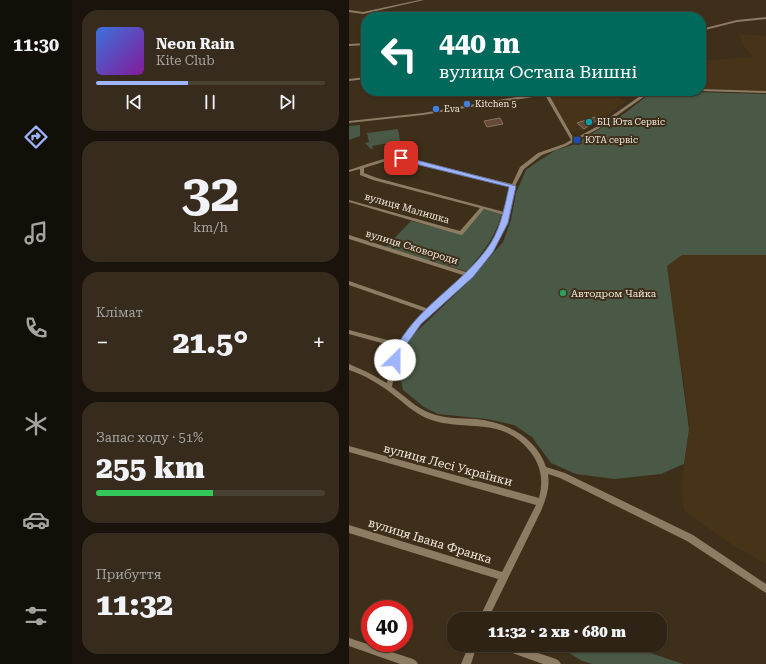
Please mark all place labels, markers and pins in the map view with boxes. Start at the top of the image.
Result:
marker: Kitchen 5 [462,99,472,109]
place label: Kitchen 5 [475,99,517,109]
marker: Eva [431,104,441,114]
place label: Eva [444,104,460,114]
marker: БЦ Юта Сервіс [584,117,594,127]
place label: БЦ Юта Сервіс [597,117,665,127]
marker: ЮТА сервіс [572,135,582,145]
place label: ЮТА сервіс [585,135,638,145]
pin [384,141,418,175]
marker: Автодром Чайка [558,288,568,298]
place label: Автодром Чайка [571,288,657,299]

